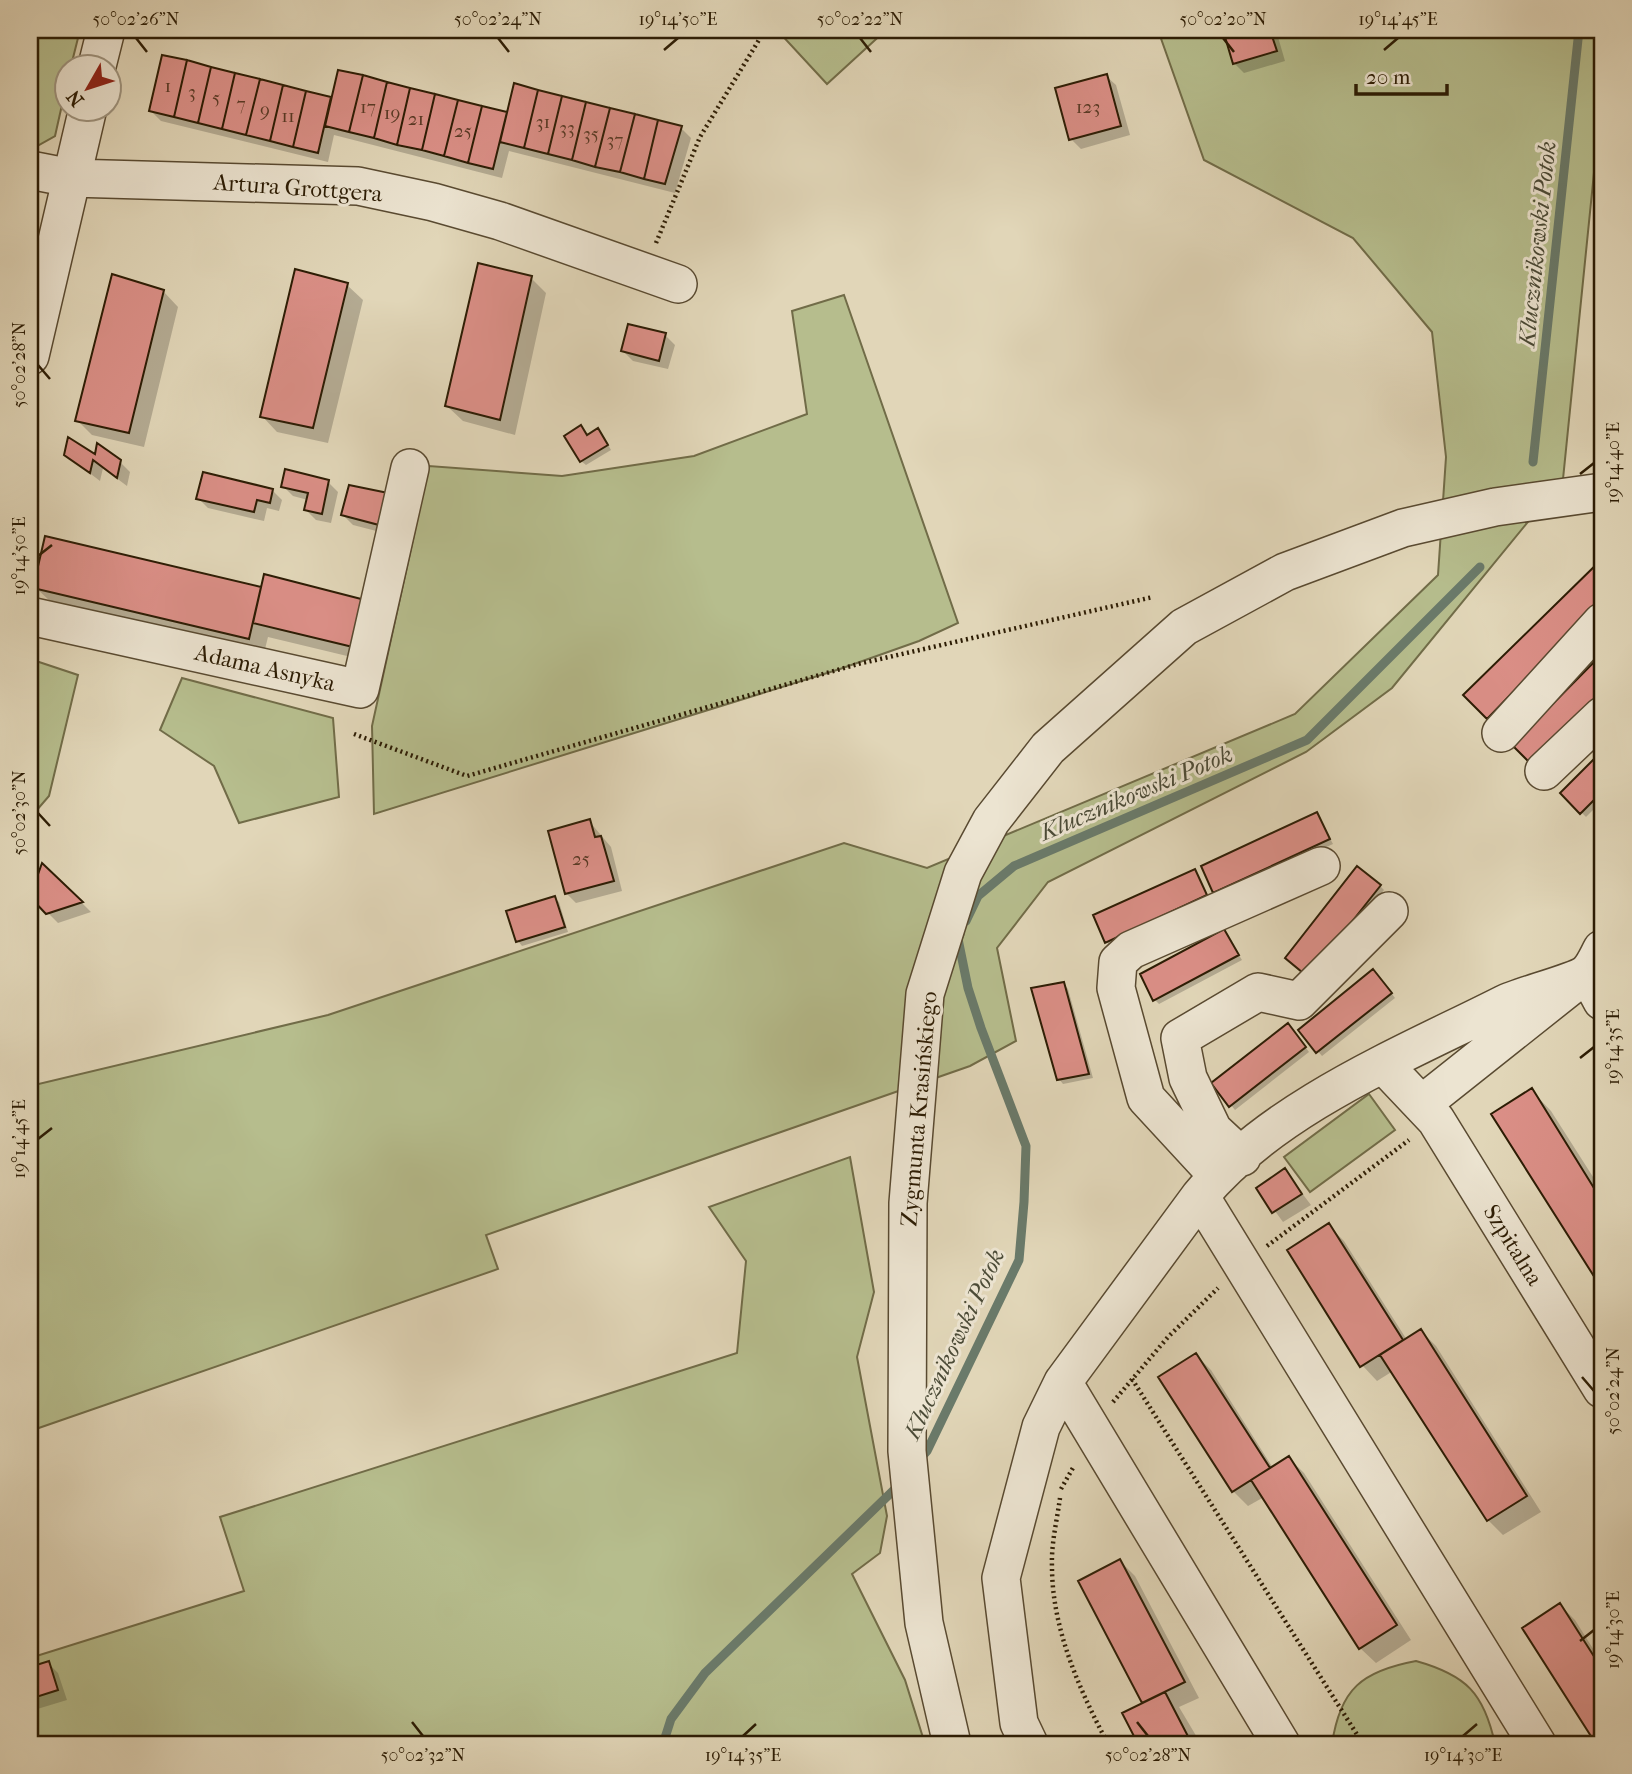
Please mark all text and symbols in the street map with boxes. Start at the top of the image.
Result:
text: 50°02'26"N [93,9,180,30]
text: 50°02'24"N [454,9,542,30]
text: 19°14'50"E [639,9,717,30]
text: 50°02'22"N [817,9,904,30]
text: 50°02'20"N [1179,9,1267,30]
text: 19°14'45"E [1358,9,1438,30]
north arrow [52,52,122,122]
scale bar [1356,52,1446,96]
text: 20 m [1366,65,1411,89]
house number: 1 [165,75,171,97]
house number: 3 [188,81,196,103]
text: N [62,85,89,111]
house number: 5 [212,87,220,109]
house number: 7 [236,93,246,115]
house number: 17 [360,96,376,118]
house number: 123 [1076,96,1100,118]
house number: 9 [260,99,270,121]
house number: 19 [384,102,400,124]
house number: 11 [281,105,295,127]
house number: 21 [408,108,424,130]
house number: 31 [536,111,550,133]
house number: 33 [559,117,575,139]
house number: 25 [454,120,472,142]
house number: 35 [583,123,599,145]
house number: 37 [607,129,623,151]
water label: Klucznikowski Potok [1512,140,1562,350]
street label: Artura Grottgera [212,169,384,207]
text: 50°02'28"N [9,322,30,408]
text: 19°14'40"E [1603,422,1624,504]
text: 19°14'50"E [9,517,30,595]
street label: Adama Asnyka [191,639,338,697]
water label: Klucznikowski Potok [1034,740,1237,847]
text: 50°02'30"N [9,770,30,856]
house number: 25 [572,848,590,870]
street label: Zygmunta Krasińskiego [895,990,943,1228]
text: 19°14'35"E [1603,1009,1624,1085]
text: 19°14'45"E [9,1099,30,1179]
street label: Szpitalna [1478,1200,1549,1291]
water label: Klucznikowski Potok [897,1244,1010,1445]
text: 50°02'24"N [1603,1347,1624,1435]
text: 19°14'30"E [1603,1591,1624,1669]
text: 50°02'32"N [381,1745,466,1766]
text: 19°14'35"E [705,1745,781,1766]
text: 50°02'28"N [1105,1745,1191,1766]
text: 19°14'30"E [1424,1745,1502,1766]

